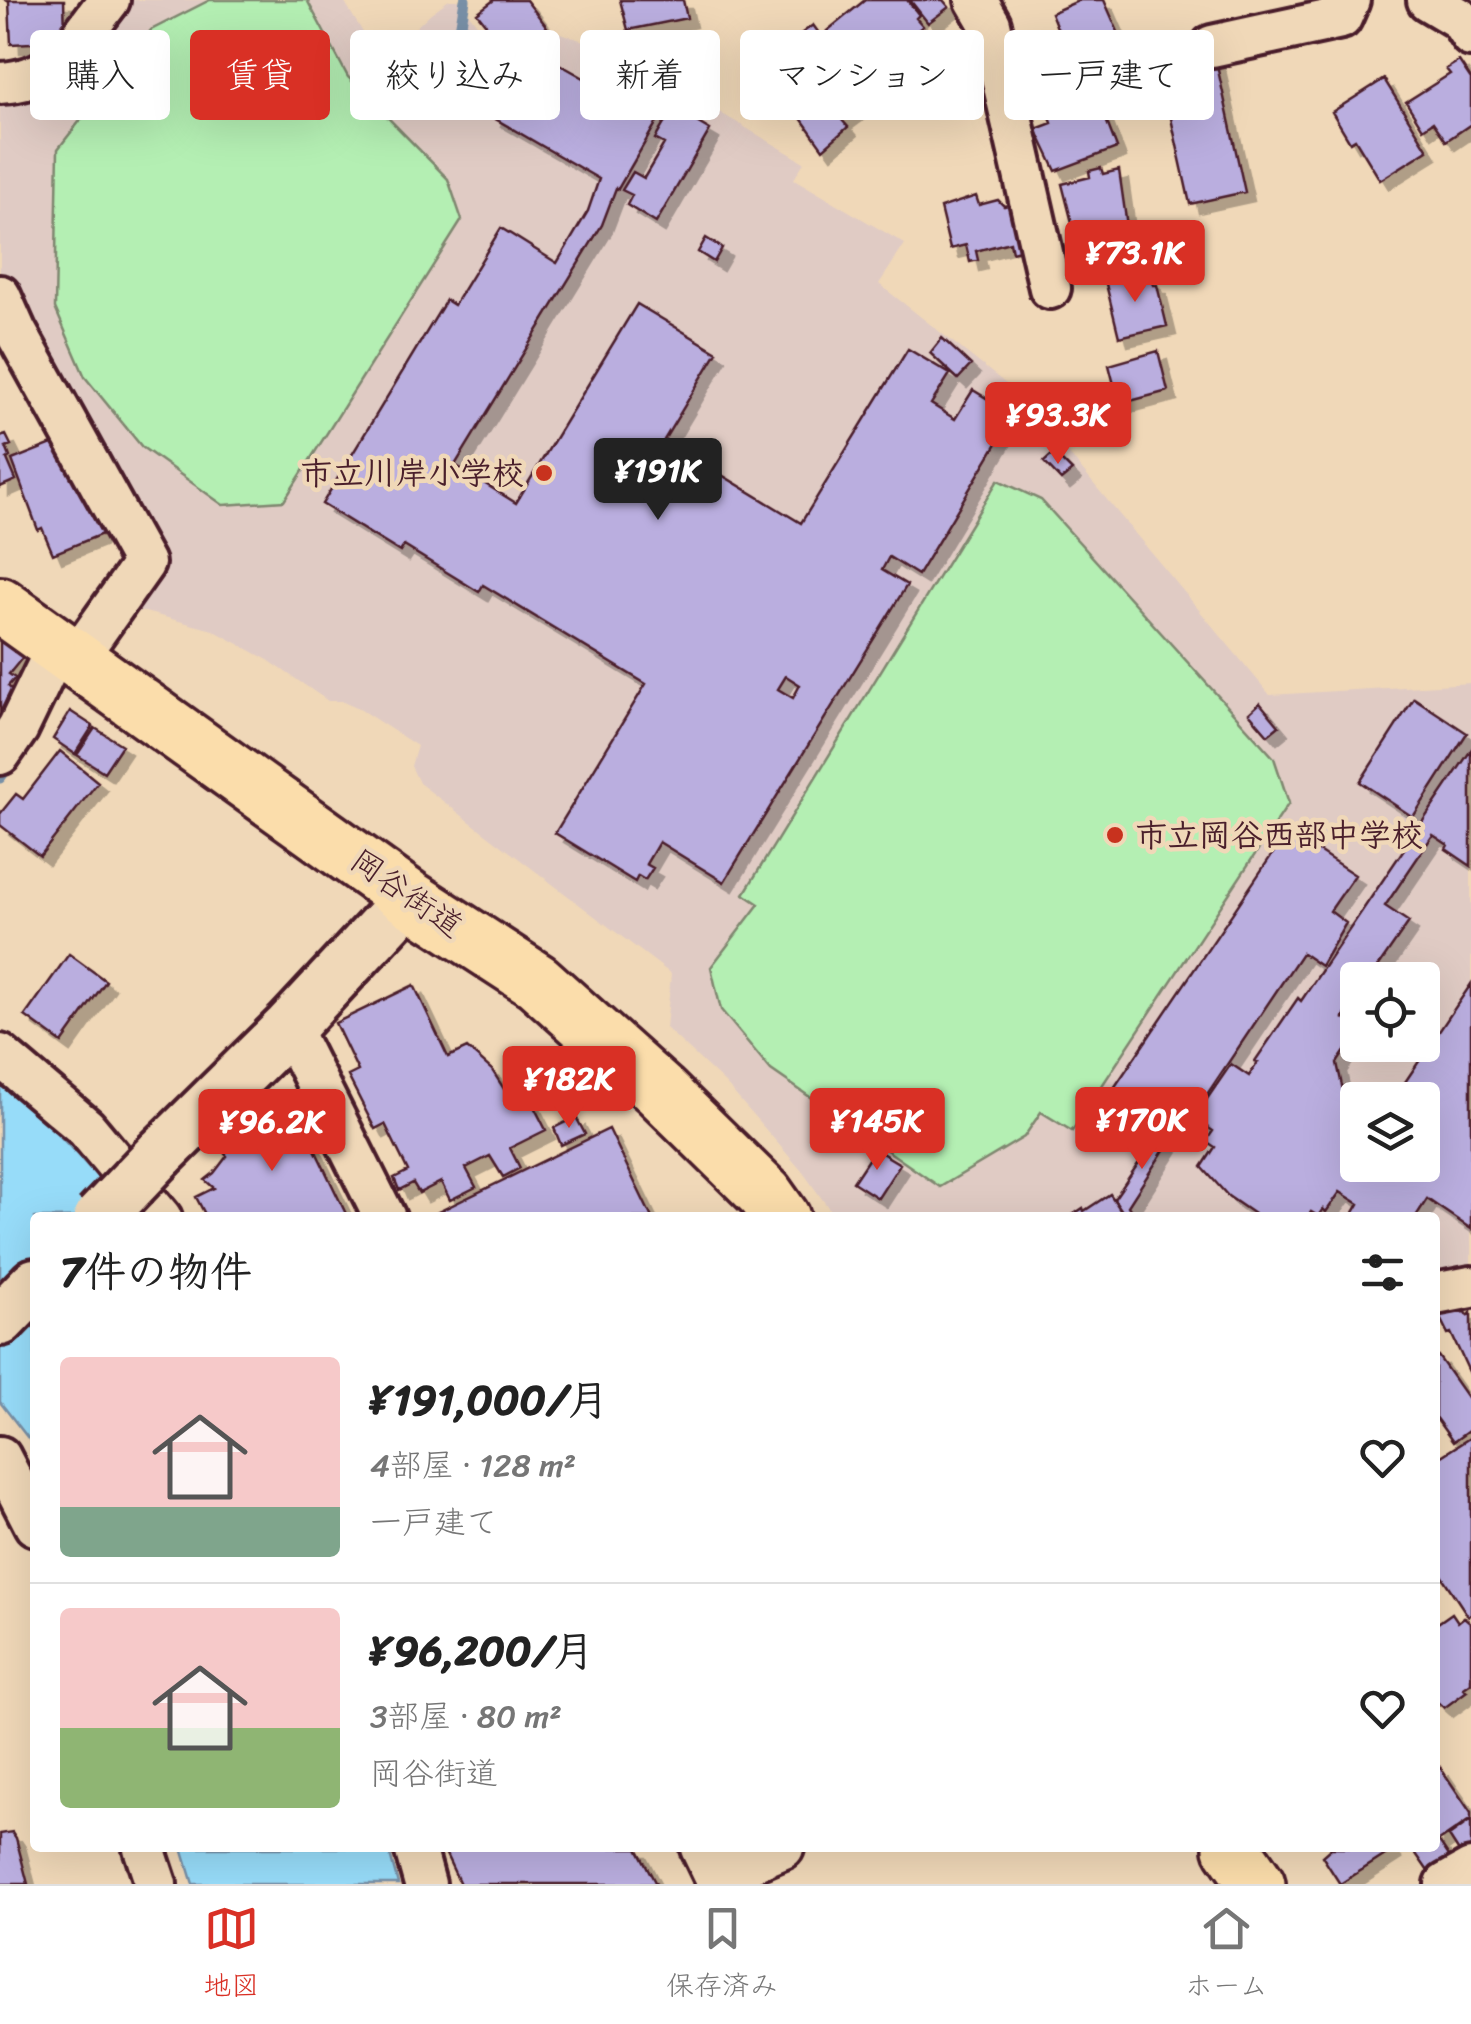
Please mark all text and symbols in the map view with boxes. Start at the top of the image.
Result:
chip: 購入 [30,30,170,120]
chip: 賃貸 [190,30,330,120]
chip: 絞り込み [350,30,560,120]
chip: 新着 [580,30,720,120]
chip: マンション [740,30,984,120]
chip: 一戸建て [1004,30,1214,120]
pin: ¥73.1K [1054,220,1216,305]
text: ¥73.1K [1087,224,1183,281]
pin: ¥93.3K [977,382,1139,467]
text: ¥93.3K [1007,386,1109,443]
pin: ¥191K [588,438,728,523]
text: ¥191K [616,442,700,499]
place label: 市立川岸小学校 [300,445,524,502]
marker: 市立川岸小学校 [533,462,555,484]
place label: 市立岡谷西部中学校 [1135,807,1423,864]
marker: 市立岡谷西部中学校 [1104,824,1126,846]
street label: 岡谷街道 [338,833,475,953]
map controls [1340,962,1440,1182]
button: locate [1340,962,1440,1062]
pin: ¥182K [499,1046,639,1131]
text: ¥182K [525,1050,613,1107]
button: layers [1340,1082,1440,1182]
pin: ¥170K [1072,1087,1212,1172]
pin: ¥145K [807,1088,947,1173]
pin: ¥96.2K [191,1089,353,1174]
text: ¥170K [1097,1091,1187,1148]
text: ¥145K [832,1092,922,1149]
text: ¥96.2K [220,1093,324,1150]
text: 7件の物件 [60,1235,252,1309]
icon: filters [1355,1245,1410,1300]
text: ¥191,000/月 [370,1363,609,1437]
icon: home [140,1397,260,1517]
icon: heart [1355,1430,1410,1485]
text: 4部屋 · 128 m² [370,1437,576,1494]
text: 一戸建て [370,1494,498,1551]
text: ¥96,200/月 [370,1614,594,1688]
icon: home [140,1648,260,1768]
icon: heart [1355,1681,1410,1736]
text: 3部屋 · 80 m² [370,1688,562,1745]
text: 岡谷街道 [370,1745,498,1802]
tab: 地図 [203,1901,259,2010]
tab: 保存済み [666,1901,778,2010]
tab: ホーム [1185,1901,1268,2010]

